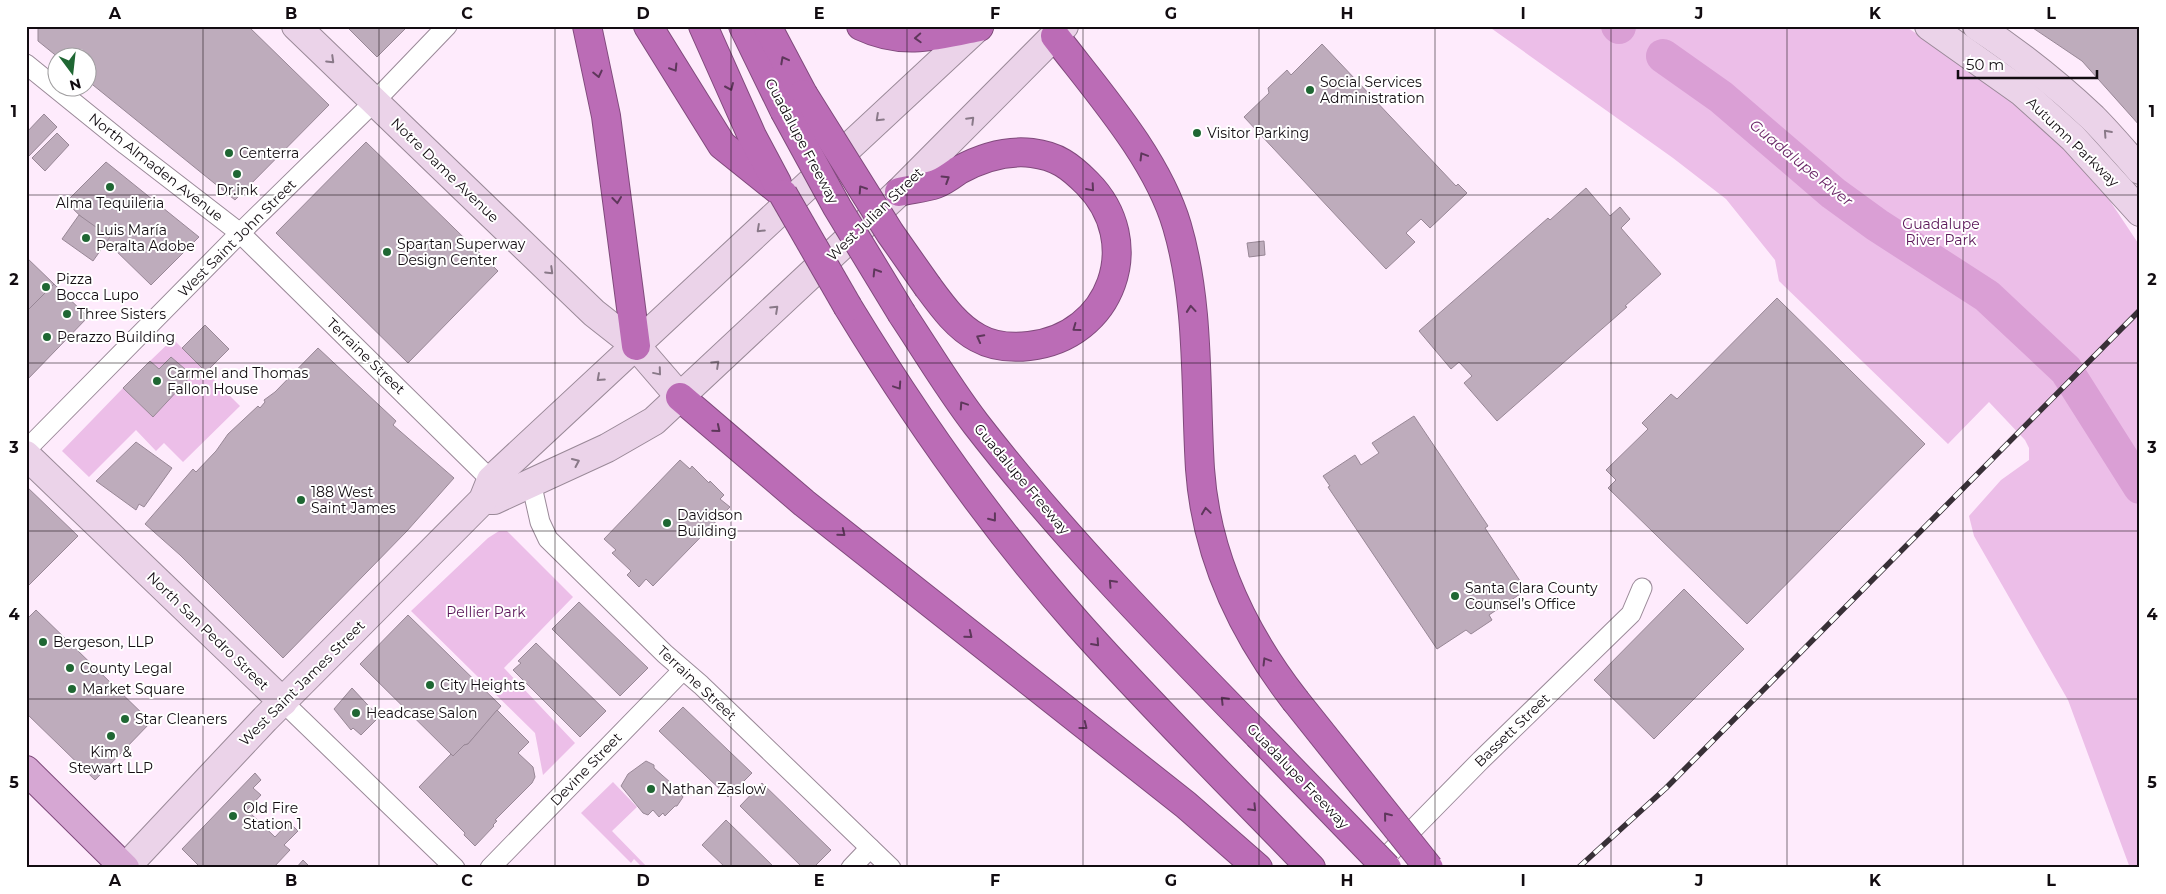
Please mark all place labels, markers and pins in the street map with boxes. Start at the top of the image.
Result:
place label: Social Services Administration [1320,73,1425,107]
marker: Social Services Administration [1304,84,1316,96]
place label: Visitor Parking [1207,124,1309,142]
marker: Visitor Parking [1191,127,1203,139]
place label: Centerra [239,144,299,162]
marker: Centerra [223,147,235,159]
marker: Dr.ink [231,168,243,180]
marker: Alma Tequileria [104,181,116,193]
place label: Dr.ink [216,181,258,199]
place label: Alma Tequileria [56,194,164,212]
place label: Luis María Peralta Adobe [96,221,195,255]
marker: Luis María Peralta Adobe [80,232,92,244]
place label: Spartan Superway Design Center [397,235,526,269]
marker: Spartan Superway Design Center [381,246,393,258]
place label: Pizza Bocca Lupo [56,270,139,304]
marker: Pizza Bocca Lupo [40,281,52,293]
place label: Three Sisters [77,305,166,323]
marker: Three Sisters [61,308,73,320]
place label: Perazzo Building [57,328,175,346]
marker: Perazzo Building [41,331,53,343]
place label: Carmel and Thomas Fallon House [167,364,309,398]
marker: Carmel and Thomas Fallon House [151,375,163,387]
place label: 188 West Saint James [311,483,396,517]
marker: 188 West Saint James [295,494,307,506]
place label: Davidson Building [677,506,743,540]
marker: Davidson Building [661,517,673,529]
place label: Santa Clara County Counsel’s Office [1465,579,1598,613]
marker: Santa Clara County Counsel’s Office [1449,590,1461,602]
place label: Bergeson, LLP [53,633,154,651]
marker: Bergeson, LLP [37,636,49,648]
place label: County Legal [80,659,172,677]
marker: County Legal [64,662,76,674]
place label: City Heights [440,676,525,694]
marker: City Heights [424,679,436,691]
place label: Market Square [82,680,185,698]
marker: Market Square [66,683,78,695]
place label: Headcase Salon [366,704,477,722]
marker: Headcase Salon [350,707,362,719]
place label: Star Cleaners [135,710,227,728]
marker: Star Cleaners [119,713,131,725]
marker: Kim & Stewart LLP [105,730,117,742]
place label: Kim & Stewart LLP [69,743,153,777]
place label: Nathan Zaslow [661,780,767,798]
marker: Nathan Zaslow [645,783,657,795]
place label: Old Fire Station 1 [243,799,302,833]
marker: Old Fire Station 1 [227,810,239,822]

